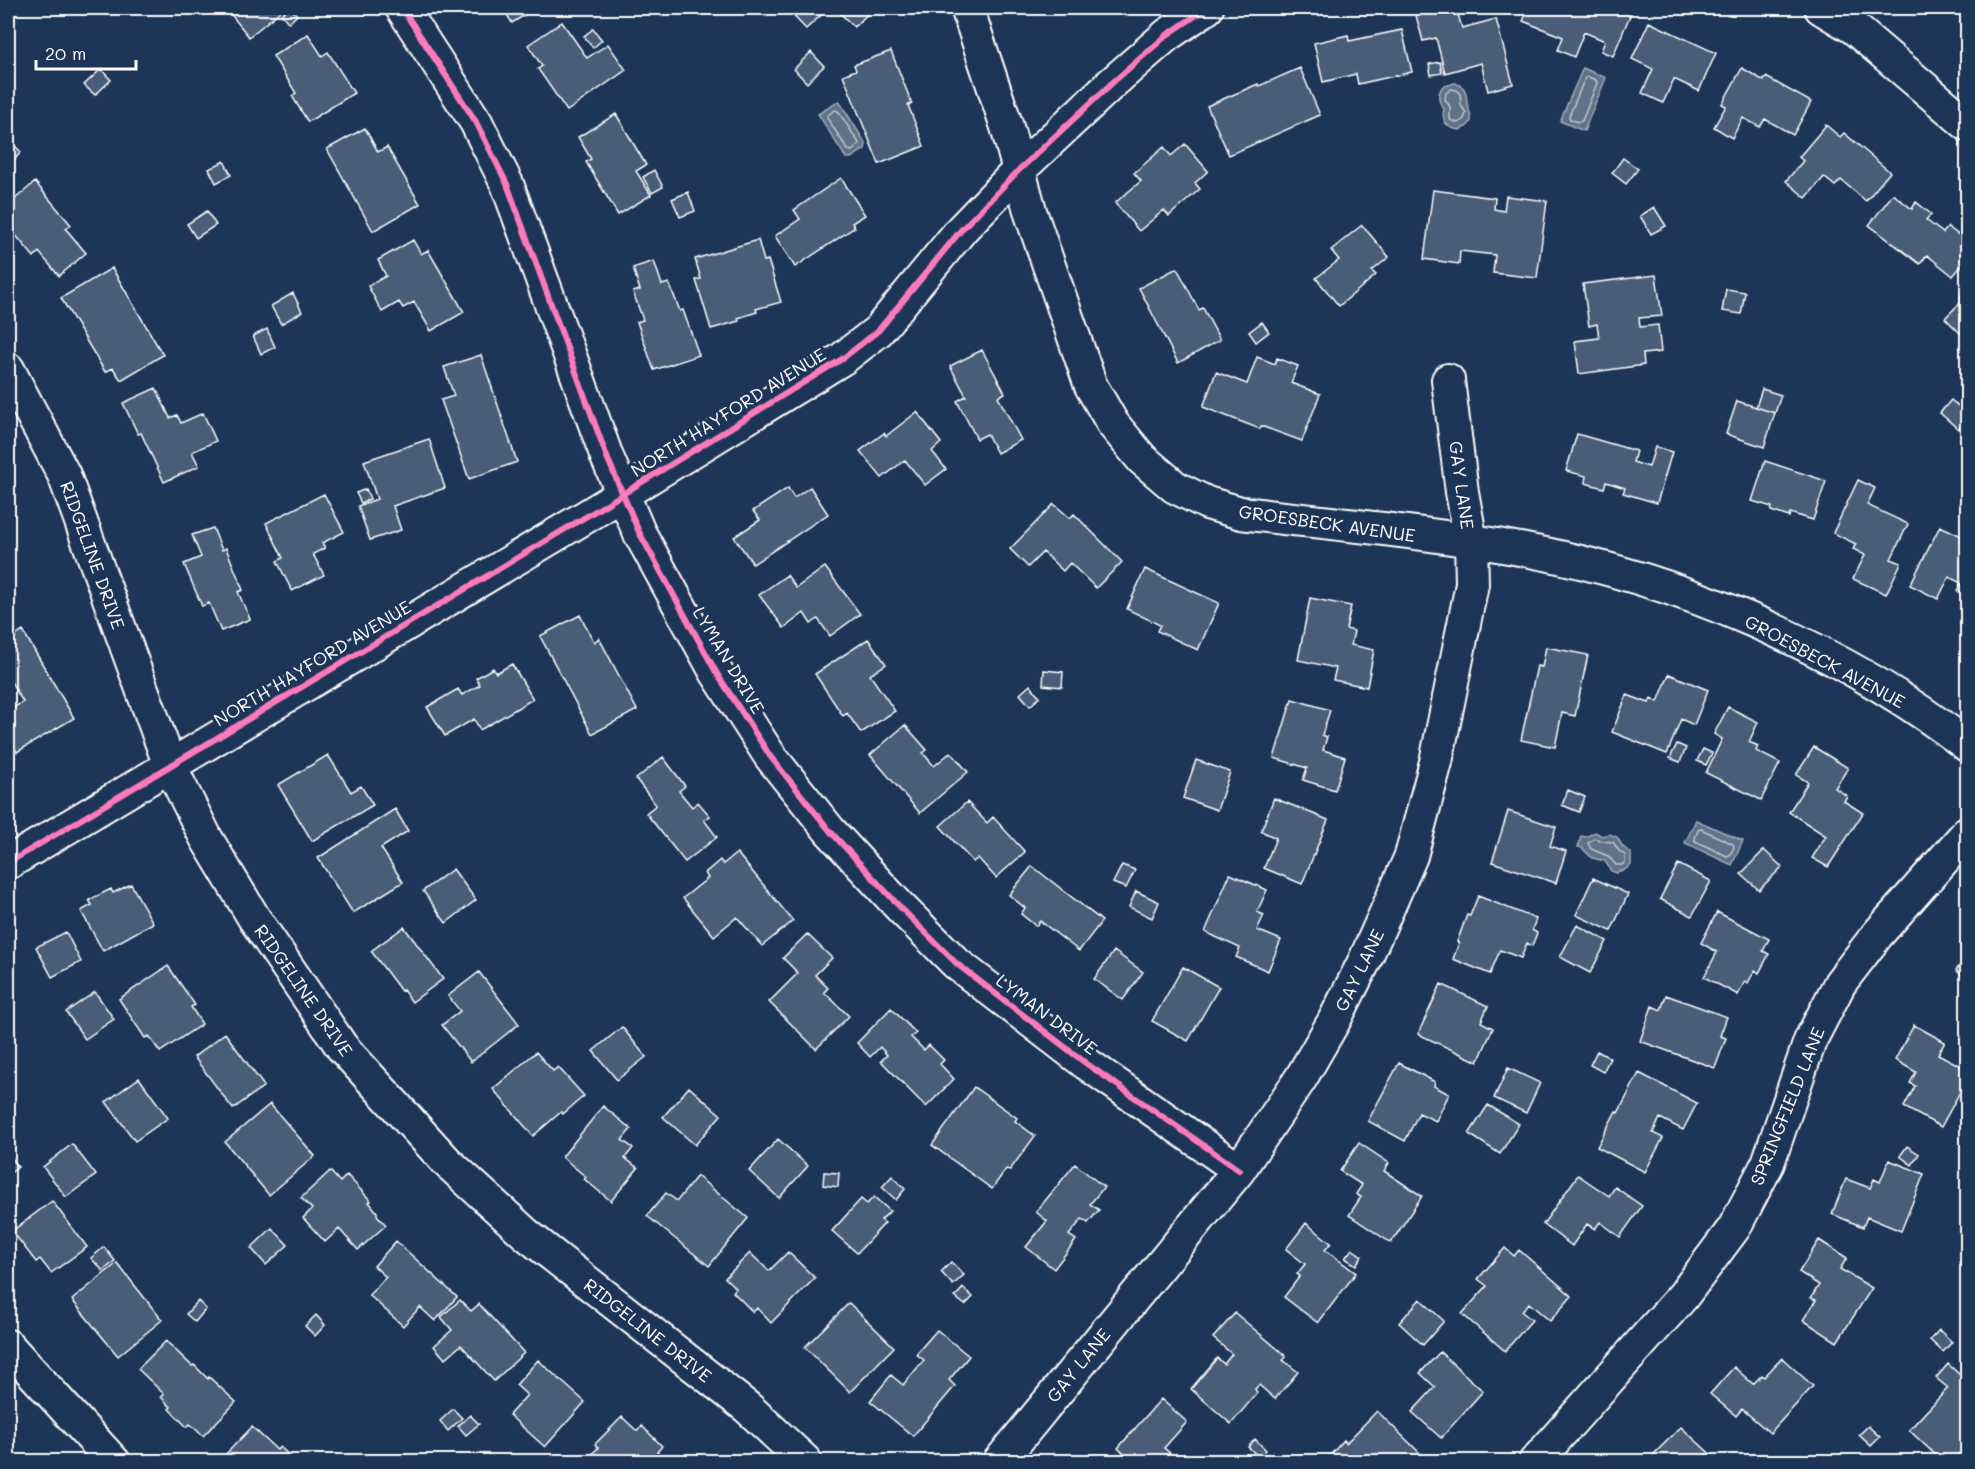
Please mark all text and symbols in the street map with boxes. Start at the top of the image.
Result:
scale bar [36,33,136,71]
text: 20 m [45,41,86,65]
street label: NORTH HAYFORD AVENUE [626,342,830,482]
street label: GAY LANE [1444,439,1480,531]
street label: RIDGELINE DRIVE [55,478,131,632]
street label: GROESBECK AVENUE [1237,499,1417,547]
street label: NORTH HAYFORD AVENUE [209,595,415,731]
street label: LYMAN DRIVE [688,602,770,718]
street label: GROESBECK AVENUE [1741,609,1909,713]
street label: RIDGELINE DRIVE [249,919,359,1061]
street label: GAY LANE [1329,925,1389,1015]
street label: LYMAN DRIVE [992,968,1102,1060]
street label: SPRINGFIELD LANE [1744,1023,1830,1189]
street label: RIDGELINE DRIVE [579,1273,717,1387]
street label: GAY LANE [1041,1323,1115,1407]

